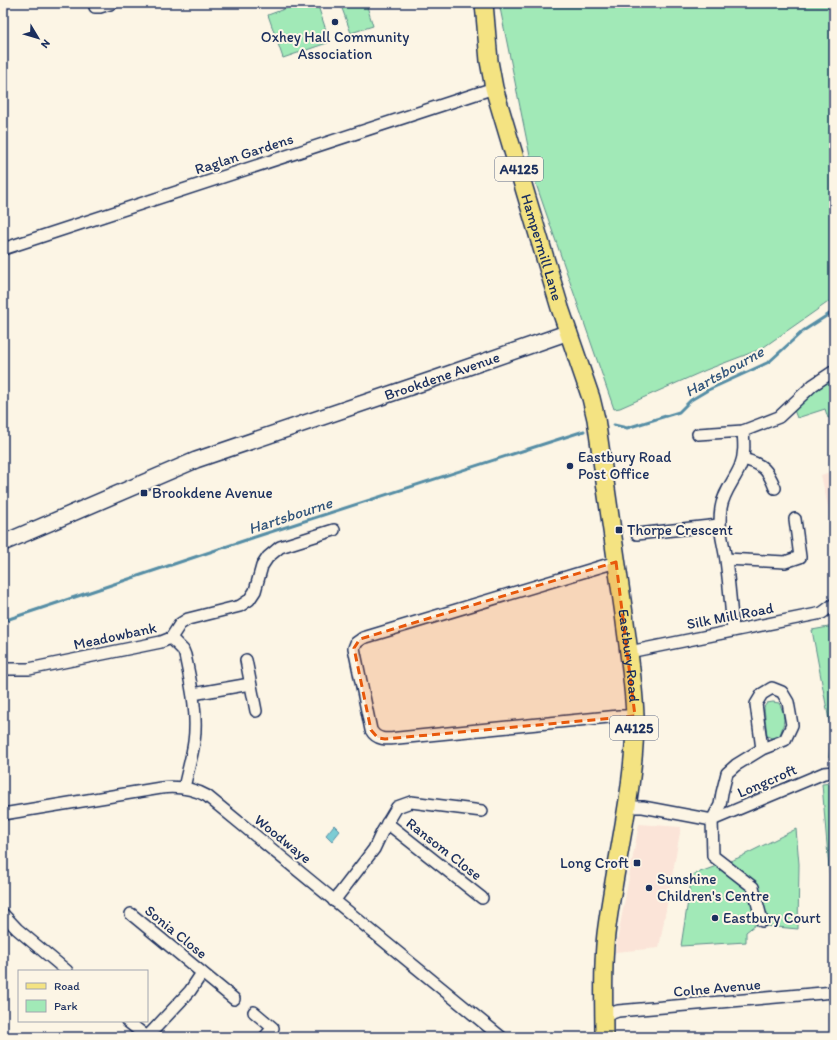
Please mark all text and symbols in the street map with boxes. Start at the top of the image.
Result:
marker: Oxhey Hall Community Association [330,17,340,27]
north arrow [18,18,58,58]
place label: Oxhey Hall Community Association [261,28,409,63]
text: N [38,37,53,51]
street label: Raglan Gardens [192,129,296,178]
road number: A4125 [495,157,543,181]
street label: Hampermill Lane [517,192,566,303]
water label: Hartsbourne [682,341,768,401]
street label: Brookdene Avenue [382,348,502,404]
place label: Eastbury Road Post Office [578,448,671,483]
marker: Eastbury Road Post Office [565,461,575,471]
place label: Brookdene Avenue [152,484,273,502]
marker: Brookdene Avenue [139,488,149,498]
water label: Hartsbourne [246,493,336,538]
place label: Thorpe Crescent [627,521,733,539]
marker: Thorpe Crescent [614,525,624,535]
street label: Silk Mill Road [685,599,775,633]
street label: Eastbury Road [614,608,643,703]
street label: Meadowbank [72,618,158,654]
road number: A4125 [610,716,658,740]
street label: Longcroft [734,760,800,802]
street label: Woodwaye [251,811,315,867]
street label: Ransom Close [403,814,485,884]
place label: Long Croft [560,854,629,872]
marker: Long Croft [632,858,642,868]
place label: Sunshine Children's Centre [657,870,769,905]
marker: Sunshine Children's Centre [644,883,654,893]
street label: Sonia Close [141,901,211,963]
place label: Eastbury Court [723,909,821,927]
marker: Eastbury Court [710,913,720,923]
legend [18,970,148,1022]
street label: Colne Avenue [673,975,761,1001]
text: Road [54,979,80,993]
text: Park [54,999,78,1013]

